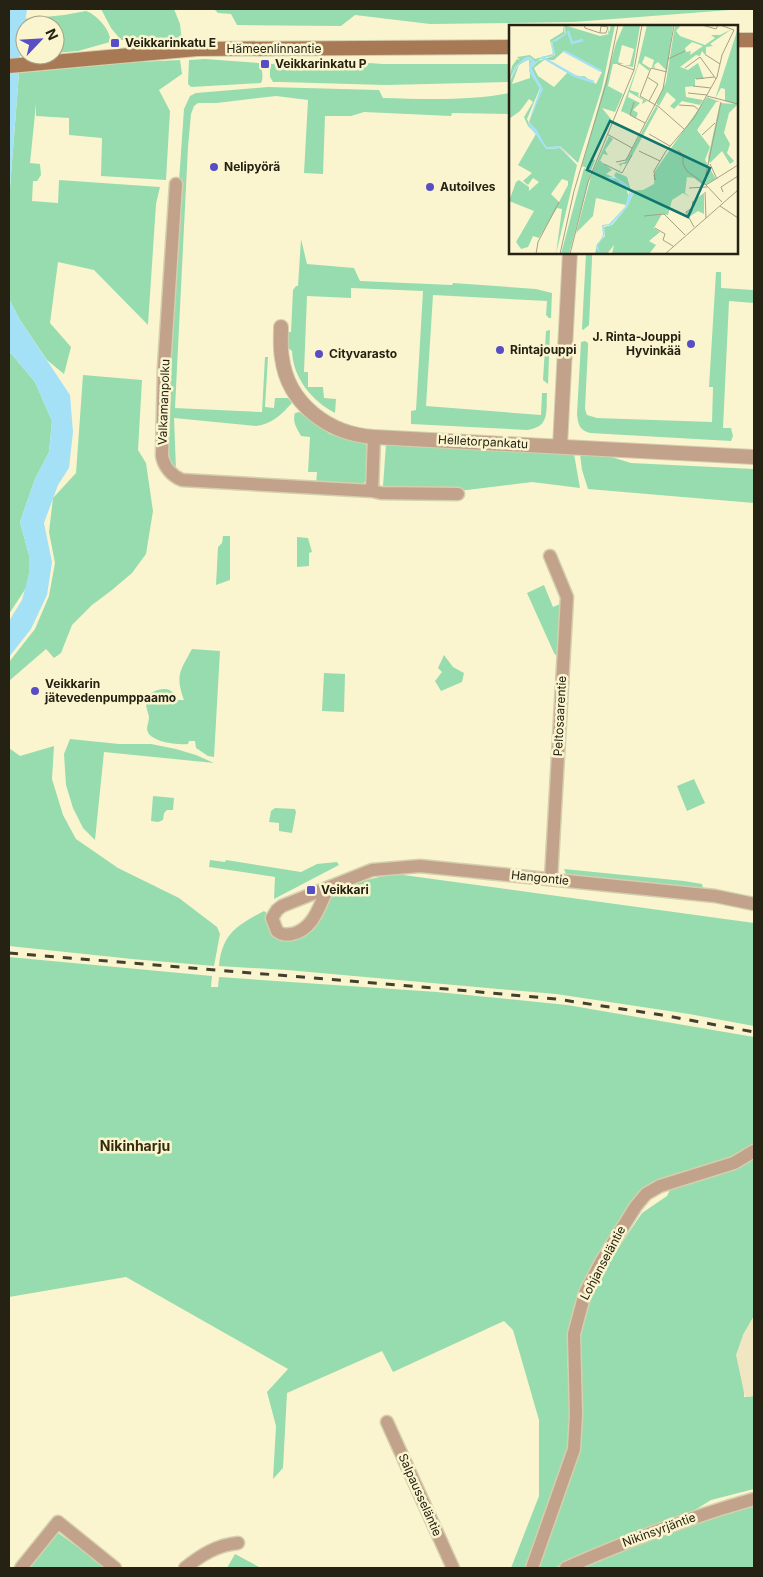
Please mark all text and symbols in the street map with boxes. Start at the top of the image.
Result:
north arrow [15,15,65,65]
inset map [509,25,738,254]
text: N [42,26,62,43]
place label: Veikkarinkatu E [125,35,216,50]
marker: Veikkarinkatu E [109,37,121,49]
street label: Hämeenlinnantie [227,41,321,56]
place label: Veikkarinkatu P [275,56,367,71]
marker: Veikkarinkatu P [259,58,271,70]
place label: Nelipyörä [224,159,280,174]
marker: Nelipyörä [208,161,220,173]
place label: Autoilves [440,179,496,194]
marker: Autoilves [424,181,436,193]
place label: J. Rinta-Jouppi Hyvinkää [593,329,681,358]
marker: J. Rinta-Jouppi Hyvinkää [685,338,697,350]
place label: Rintajouppi [510,342,577,357]
marker: Rintajouppi [494,344,506,356]
place label: Cityvarasto [329,346,397,361]
marker: Cityvarasto [313,348,325,360]
street label: Valkamanpolku [155,359,172,445]
street label: Helletorpankatu [438,432,528,451]
street label: Peltosaarentie [550,675,569,757]
place label: Veikkarin jätevedenpumppaamo [44,676,176,705]
marker: Veikkarin jätevedenpumppaamo [29,685,41,697]
street label: Hangontie [510,867,570,888]
place label: Veikkari [321,882,369,897]
marker: Veikkari [305,884,317,896]
district label: Nikinharju [100,1137,170,1154]
street label: Lohjanseläntie [577,1223,628,1302]
street label: Salpausseläntie [396,1451,445,1538]
street label: Nikinsyrjäntie [620,1509,698,1550]

